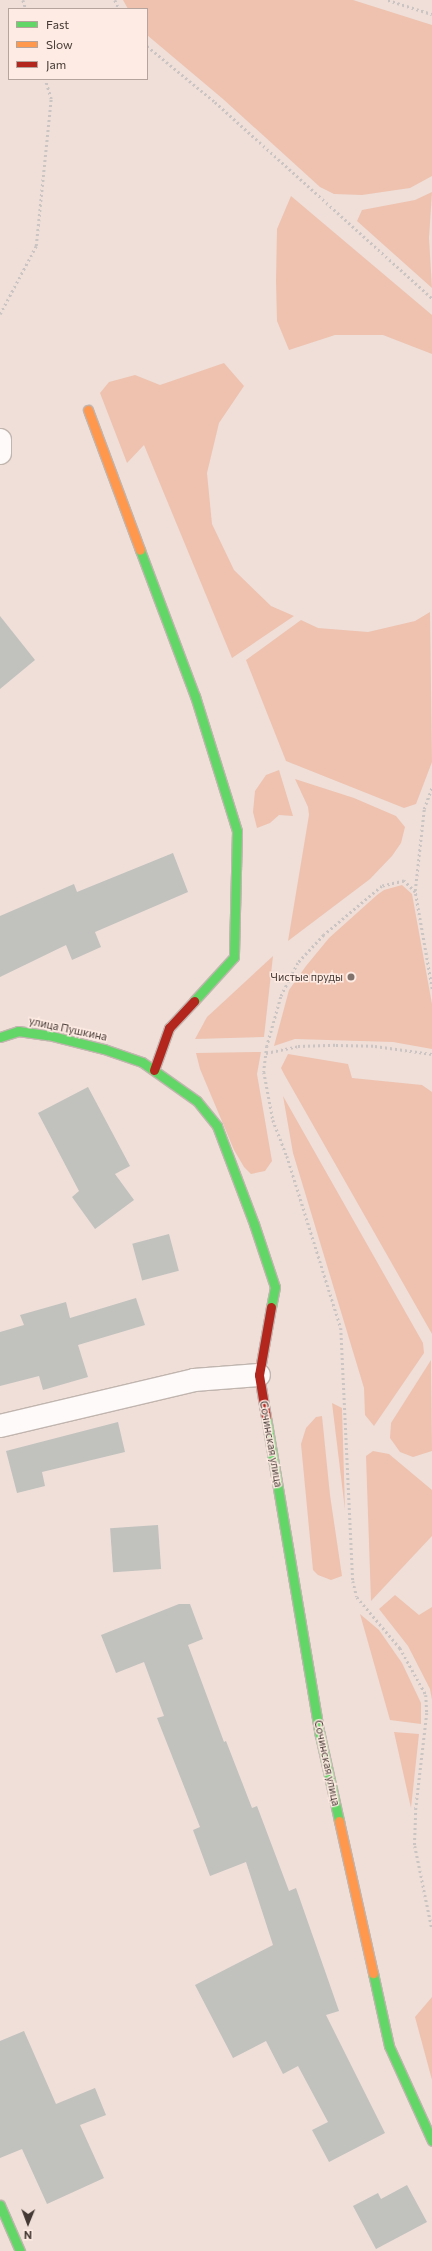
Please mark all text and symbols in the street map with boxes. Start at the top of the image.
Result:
legend [8,8,148,80]
text: Fast [46,17,69,31]
text: Slow [46,37,73,51]
text: Jam [46,57,66,71]
place label: Чистые пруды [270,970,343,984]
marker: Чистые пруды [346,972,356,982]
street label: улица Пушкина [28,1014,108,1044]
street label: Сочинская улица [257,1400,285,1488]
street label: Сочинская улица [311,1719,343,1807]
north arrow [8,2203,48,2243]
text: N [24,2229,32,2242]

